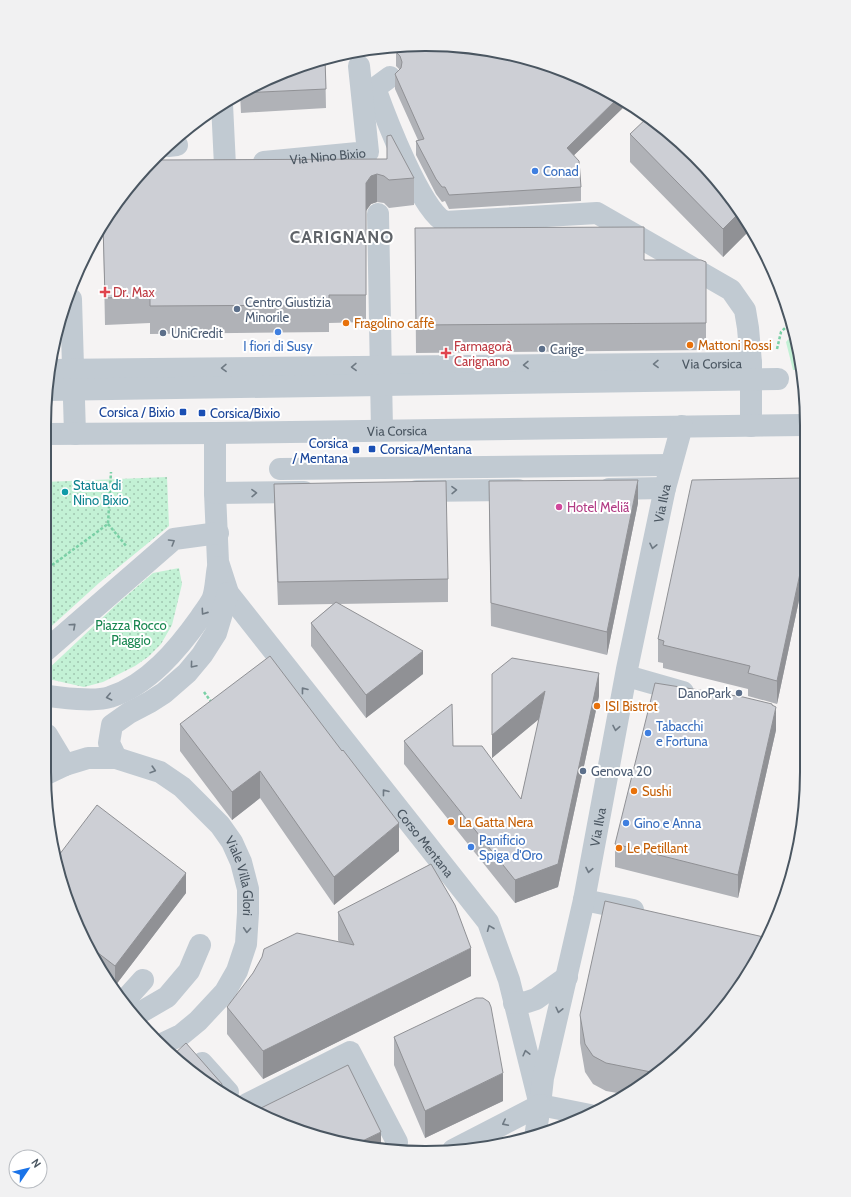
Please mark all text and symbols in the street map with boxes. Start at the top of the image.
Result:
street label: Via Nino Bixio [289,144,366,167]
place label: Conad [543,163,579,179]
marker: Conad [530,166,540,176]
district label: CARIGNANO [290,227,394,247]
place label: Dr. Max [113,284,155,300]
marker: Dr. Max [100,287,110,297]
place label: Centro Giustizia Minorile [245,294,332,325]
marker: Centro Giustizia Minorile [232,304,242,314]
place label: Fragolino caffè [354,315,435,331]
marker: Fragolino caffè [341,318,351,328]
place label: UniCredit [171,325,224,341]
marker: I fiori di Susy [273,327,283,337]
marker: UniCredit [158,328,168,338]
place label: Mattoni Rossi [698,337,772,353]
place label: I fiori di Susy [243,338,313,354]
place label: Farmagorà Carignano [454,338,513,369]
marker: Mattoni Rossi [685,340,695,350]
place label: Carige [550,341,585,357]
marker: Carige [537,344,547,354]
marker: Farmagorà Carignano [441,348,451,358]
street label: Via Corsica [682,355,743,372]
one-way arrow [653,360,659,368]
one-way arrow [523,361,529,369]
one-way arrow [351,363,357,371]
one-way arrow [221,364,227,372]
place label: Corsica / Bixio [99,404,175,420]
place label: Corsica/Bixio [210,405,280,421]
marker: Corsica / Bixio [178,407,188,417]
marker: Corsica/Bixio [197,408,207,418]
street label: Via Corsica [367,422,428,439]
place label: Corsica / Mentana [292,435,349,466]
place label: Corsica/Mentana [380,441,472,457]
marker: Corsica/Mentana [367,444,377,454]
marker: Corsica / Mentana [351,445,361,455]
place label: Statua di Nino Bixio [73,477,129,508]
street label: Via Ilva [650,481,674,524]
one-way arrow [451,486,457,494]
marker: Statua di Nino Bixio [60,487,70,497]
one-way arrow [251,488,257,497]
place label: Hotel Meliã [567,499,630,515]
marker: Hotel Meliã [554,502,564,512]
one-way arrow [167,539,174,546]
one-way arrow [650,543,658,549]
one-way arrow [201,608,209,615]
park label: Piazza Rocco Piaggio [95,617,167,648]
one-way arrow [68,623,76,631]
one-way arrow [191,661,198,668]
place label: DanoPark [678,685,731,701]
one-way arrow [302,688,309,695]
marker: DanoPark [734,688,744,698]
one-way arrow [105,692,112,700]
place label: ISI Bistrot [605,698,658,714]
marker: ISI Bistrot [592,701,602,711]
place label: Tabacchi e Fortuna [656,718,709,749]
one-way arrow [613,725,621,731]
marker: Tabacchi e Fortuna [643,728,653,738]
place label: Genova 20 [591,763,652,779]
one-way arrow [149,765,156,773]
marker: Genova 20 [578,766,588,776]
place label: Sushi [642,783,672,799]
marker: Sushi [629,786,639,796]
one-way arrow [383,790,390,797]
street label: Corso Mentana [393,805,458,881]
street label: Via Ilva [586,806,609,848]
place label: La Gatta Nera [459,814,534,830]
place label: Gino e Anna [634,815,702,831]
marker: La Gatta Nera [446,817,456,827]
marker: Gino e Anna [621,818,631,828]
place label: Panificio Spiga d'Oro [479,832,543,863]
street label: Viale Villa Glori [222,833,256,916]
place label: Le Petillant [627,840,689,856]
marker: Panificio Spiga d'Oro [466,842,476,852]
marker: Le Petillant [614,843,624,853]
one-way arrow [586,867,594,873]
one-way arrow [487,924,495,931]
one-way arrow [242,927,251,933]
one-way arrow [555,1007,563,1014]
one-way arrow [523,1049,531,1056]
one-way arrow [502,1118,509,1125]
north arrow [8,1149,48,1189]
text: N [28,1156,44,1170]

